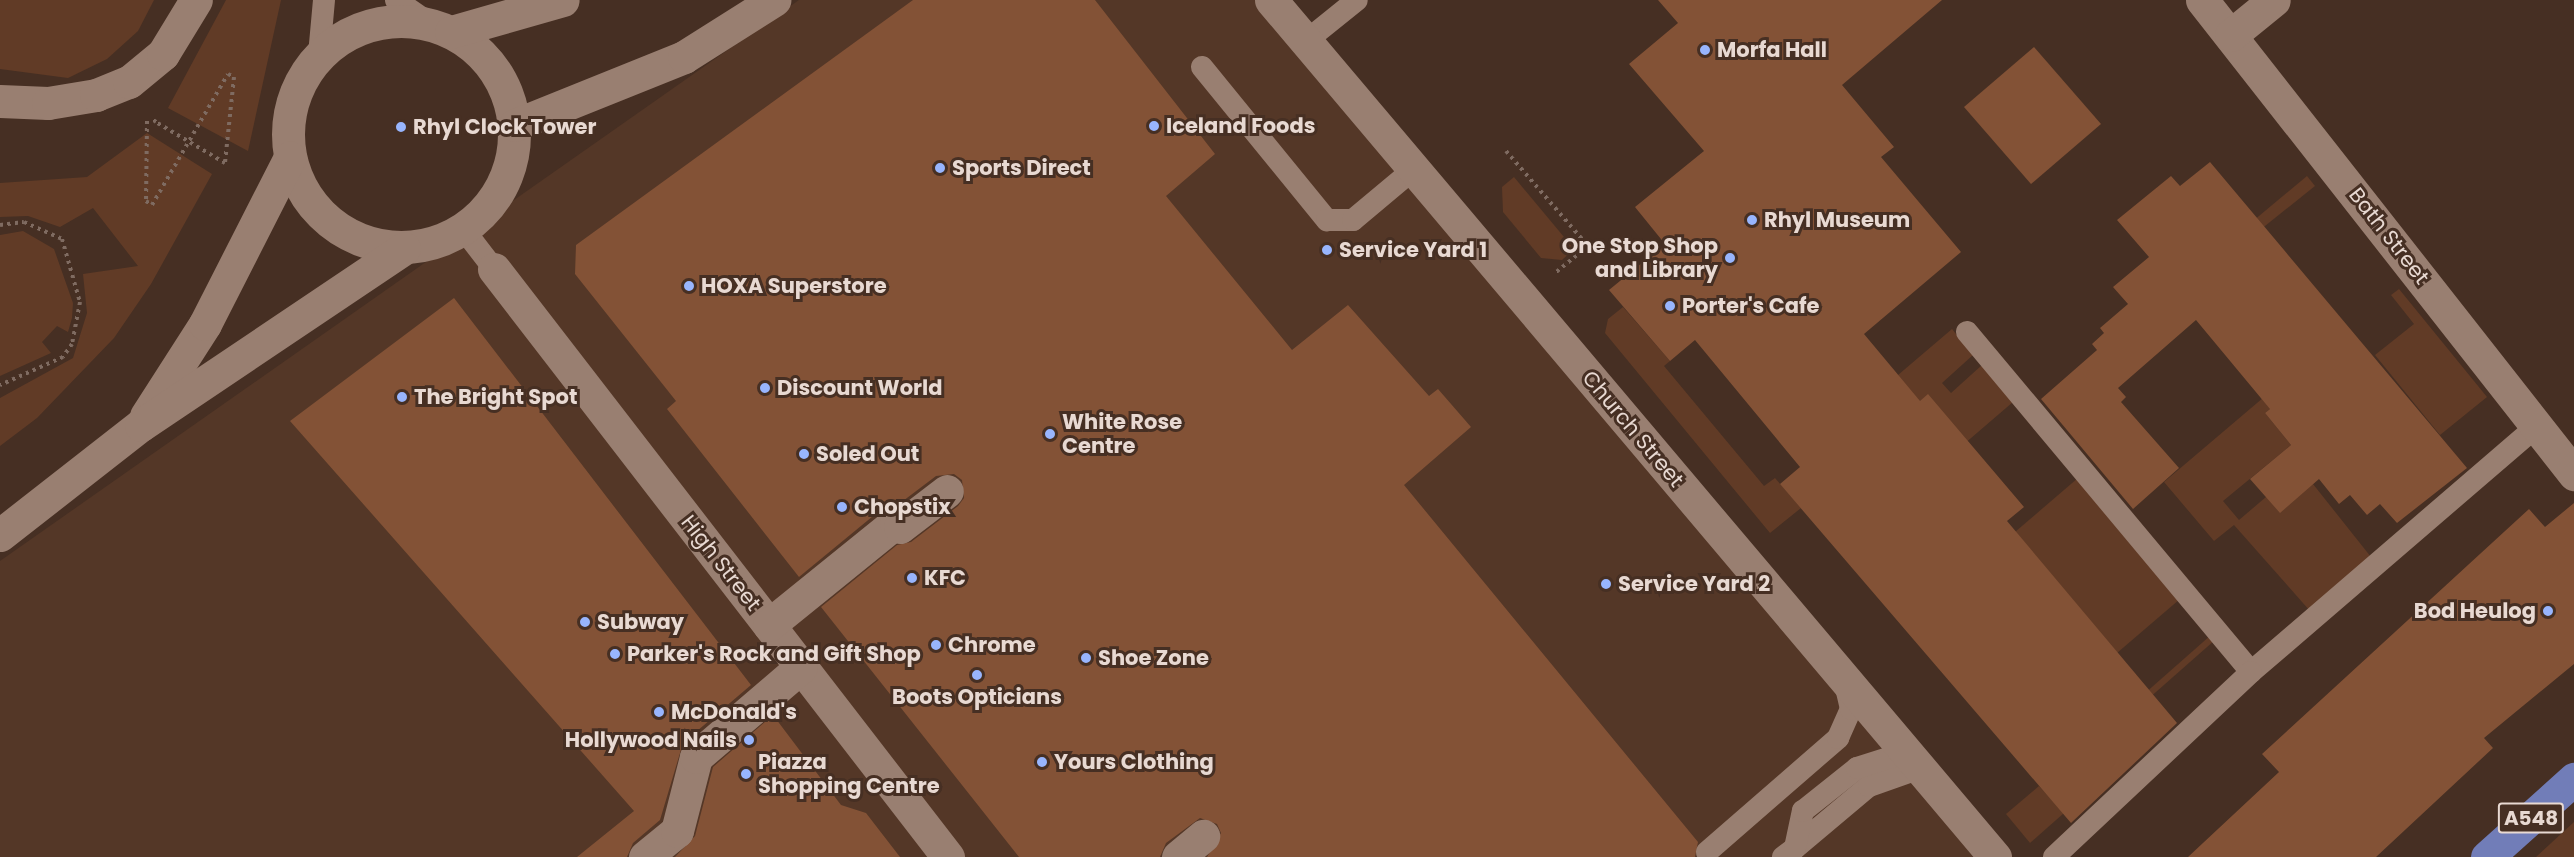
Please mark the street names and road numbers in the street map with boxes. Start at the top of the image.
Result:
street label: Bath Street [2344,183,2434,289]
street label: Church Street [1577,366,1689,492]
street label: High Street [676,510,766,616]
road number: A548 [2496,801,2566,835]

